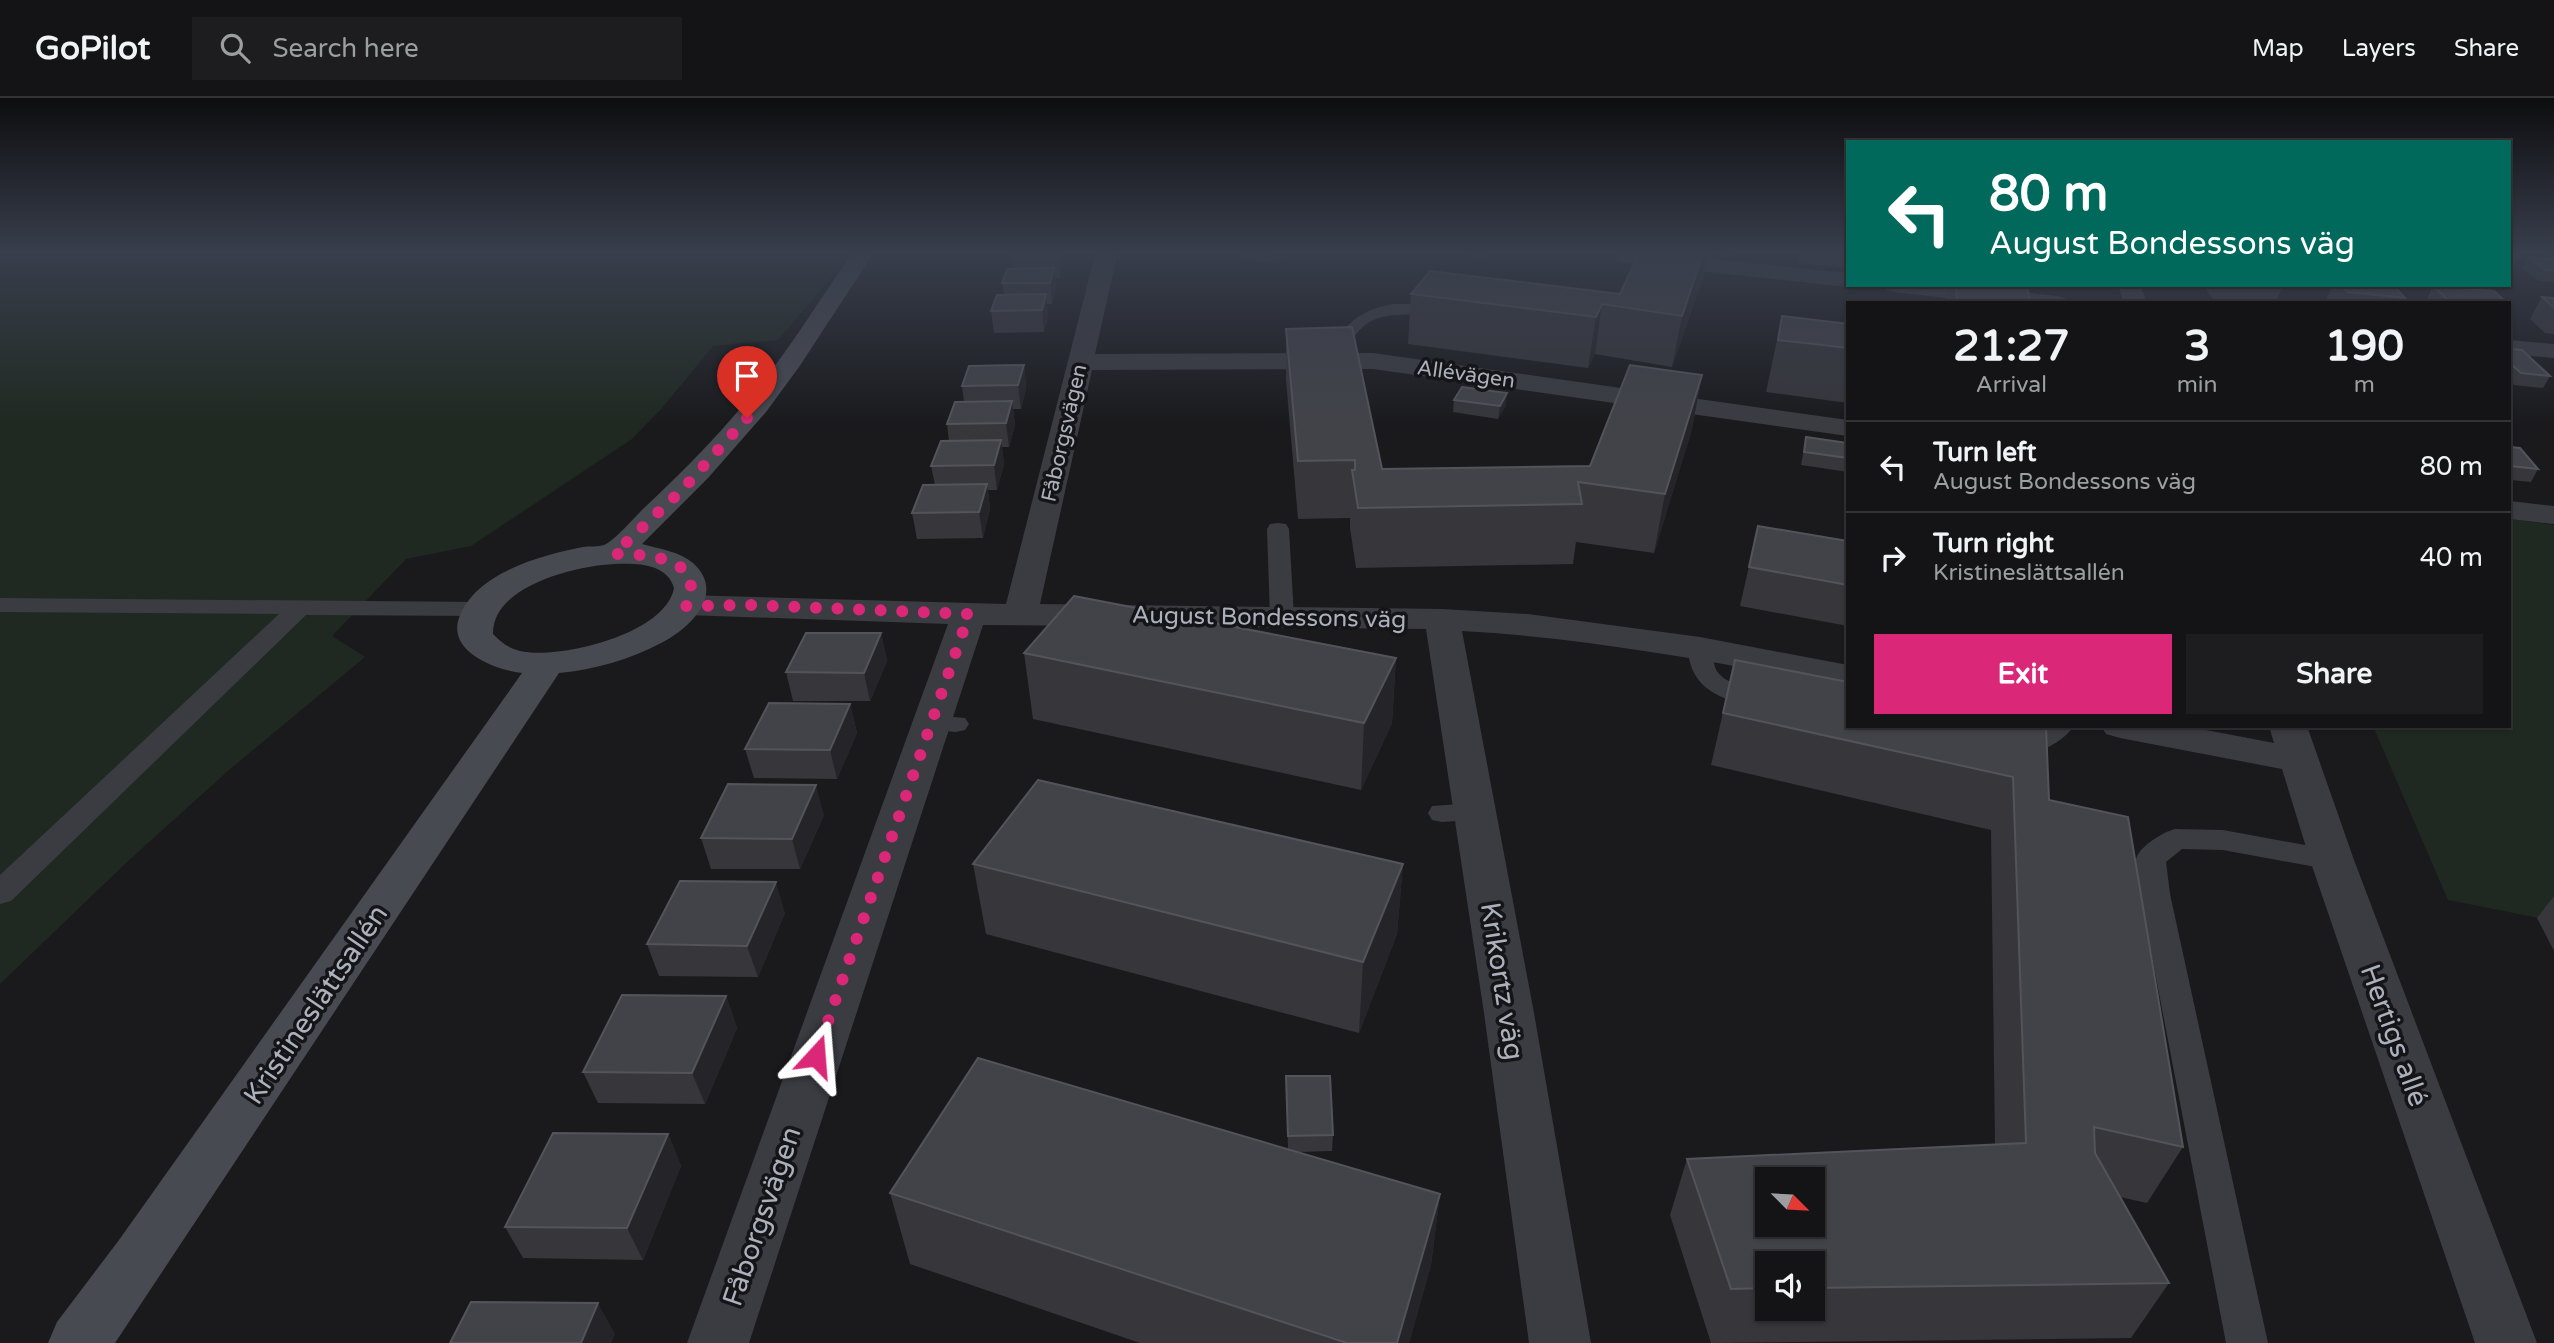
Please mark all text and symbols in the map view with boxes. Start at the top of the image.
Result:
search box [192,17,682,80]
text: GoPilot [35,29,150,68]
icon: search [216,29,254,67]
text: Search here [272,33,419,64]
text: Map [2252,34,2304,63]
text: Layers [2342,34,2416,63]
text: Share [2454,34,2519,63]
text: 80 m [1989,165,2108,224]
icon: left [1874,168,1965,259]
text: August Bondessons väg [1989,225,2355,263]
text: 21:27 [1953,321,2070,372]
text: 3 [2184,321,2210,372]
text: 190 [2325,321,2404,372]
pin [717,346,777,418]
street label: Allévägen [1415,355,1516,394]
icon: arrive [728,357,766,395]
street label: Fåborgsvägen [1036,362,1092,504]
text: Arrival [1976,371,2047,399]
text: min [2177,371,2218,399]
text: m [2354,371,2375,399]
text: Turn left [1933,437,2036,468]
icon: left [1874,448,1912,486]
text: 80 m [2420,451,2483,482]
text: August Bondessons väg [1933,468,2196,496]
text: Turn right [1933,528,2054,559]
icon: right [1874,539,1912,577]
text: 40 m [2420,542,2483,573]
text: Kristineslättsallén [1933,559,2125,587]
street label: August Bondessons väg [1132,601,1406,634]
button: Exit [1874,634,2172,714]
button: Share [2186,634,2483,714]
street label: Kristineslättsallén [236,898,395,1111]
street label: Krikortz väg [1473,900,1531,1062]
street label: Hertigs allé [2353,960,2435,1111]
position arrow [779,1019,853,1093]
street label: Fåborgsvägen [715,1122,809,1311]
north arrow [1755,1167,1825,1237]
map controls [1755,1167,1825,1321]
button: sound [1755,1251,1825,1321]

